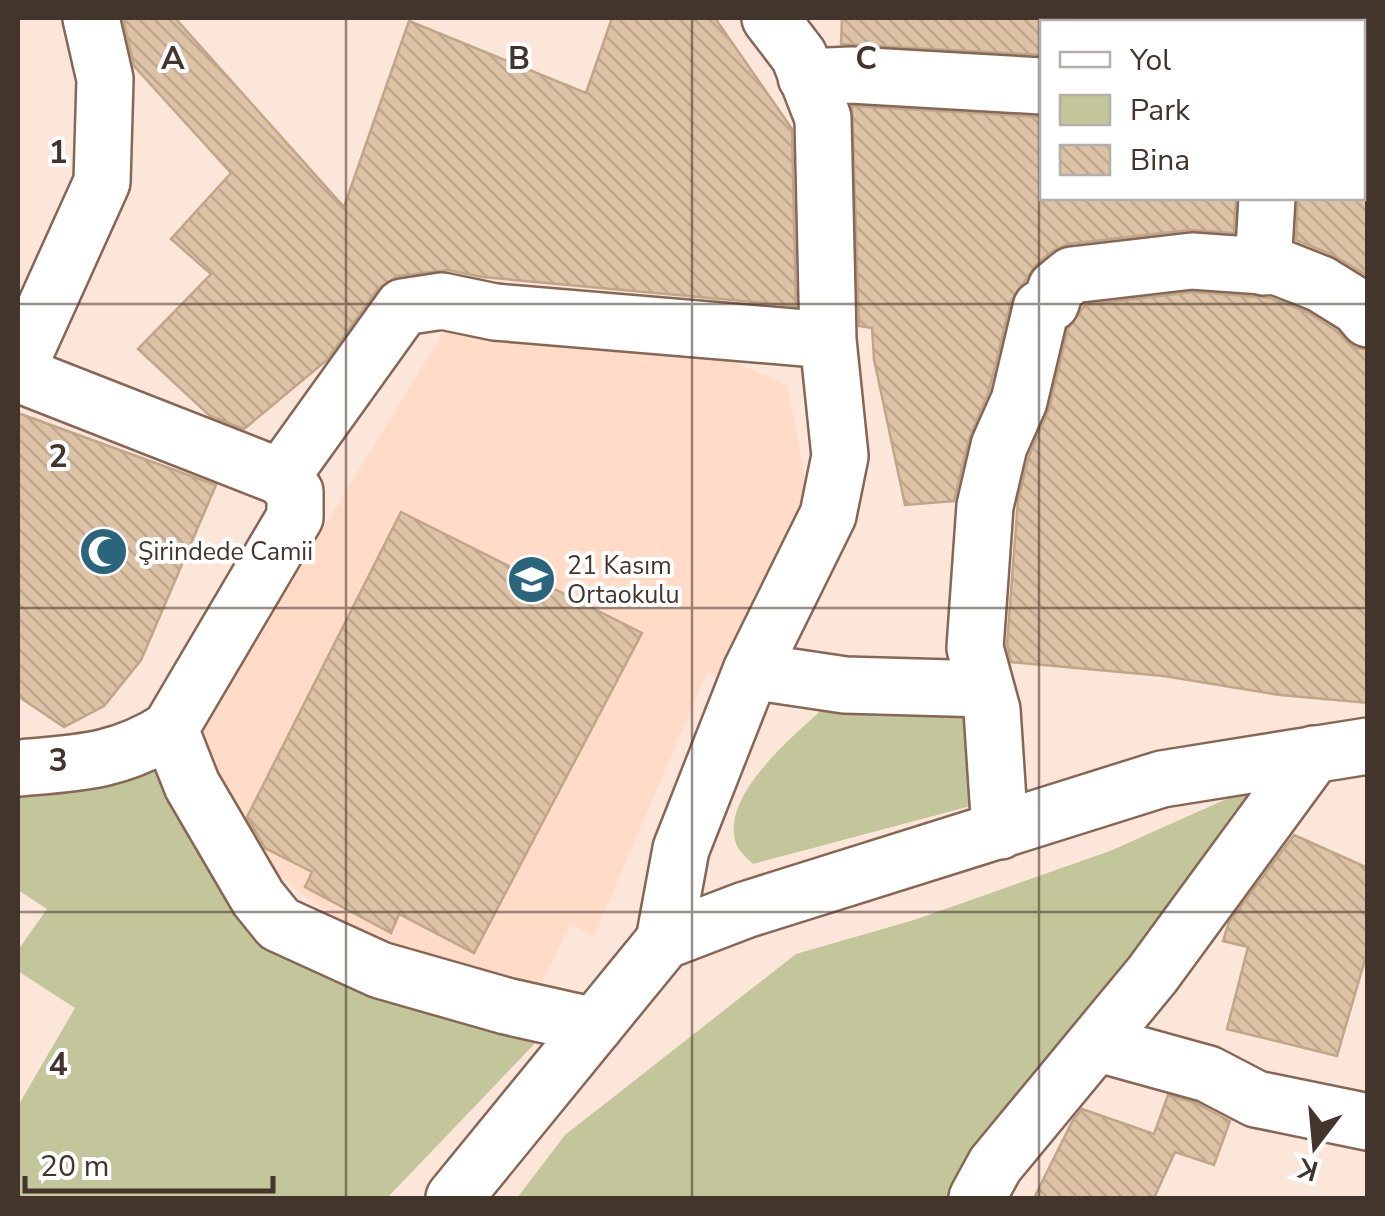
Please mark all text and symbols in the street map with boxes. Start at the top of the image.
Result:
legend [1040,20,1365,200]
text: A [161,37,185,80]
text: B [508,37,530,80]
text: C [855,37,877,80]
text: Yol [1129,40,1171,81]
text: Park [1130,90,1191,131]
text: 1 [48,131,68,174]
text: Bina [1130,140,1190,181]
text: 2 [48,435,68,478]
mosque icon: Şirindede Camii [77,525,129,577]
place label: Şirindede Camii [138,535,313,569]
place label: 21 Kasım Ortaokulu [567,549,680,612]
school or university icon: 21 Kasım Ortaokulu [506,553,558,605]
text: 3 [48,739,68,782]
text: 4 [48,1043,68,1086]
north arrow [1265,1096,1365,1196]
scale bar [25,1131,272,1193]
text: 20 m [40,1146,109,1187]
text: K [1293,1148,1323,1190]

